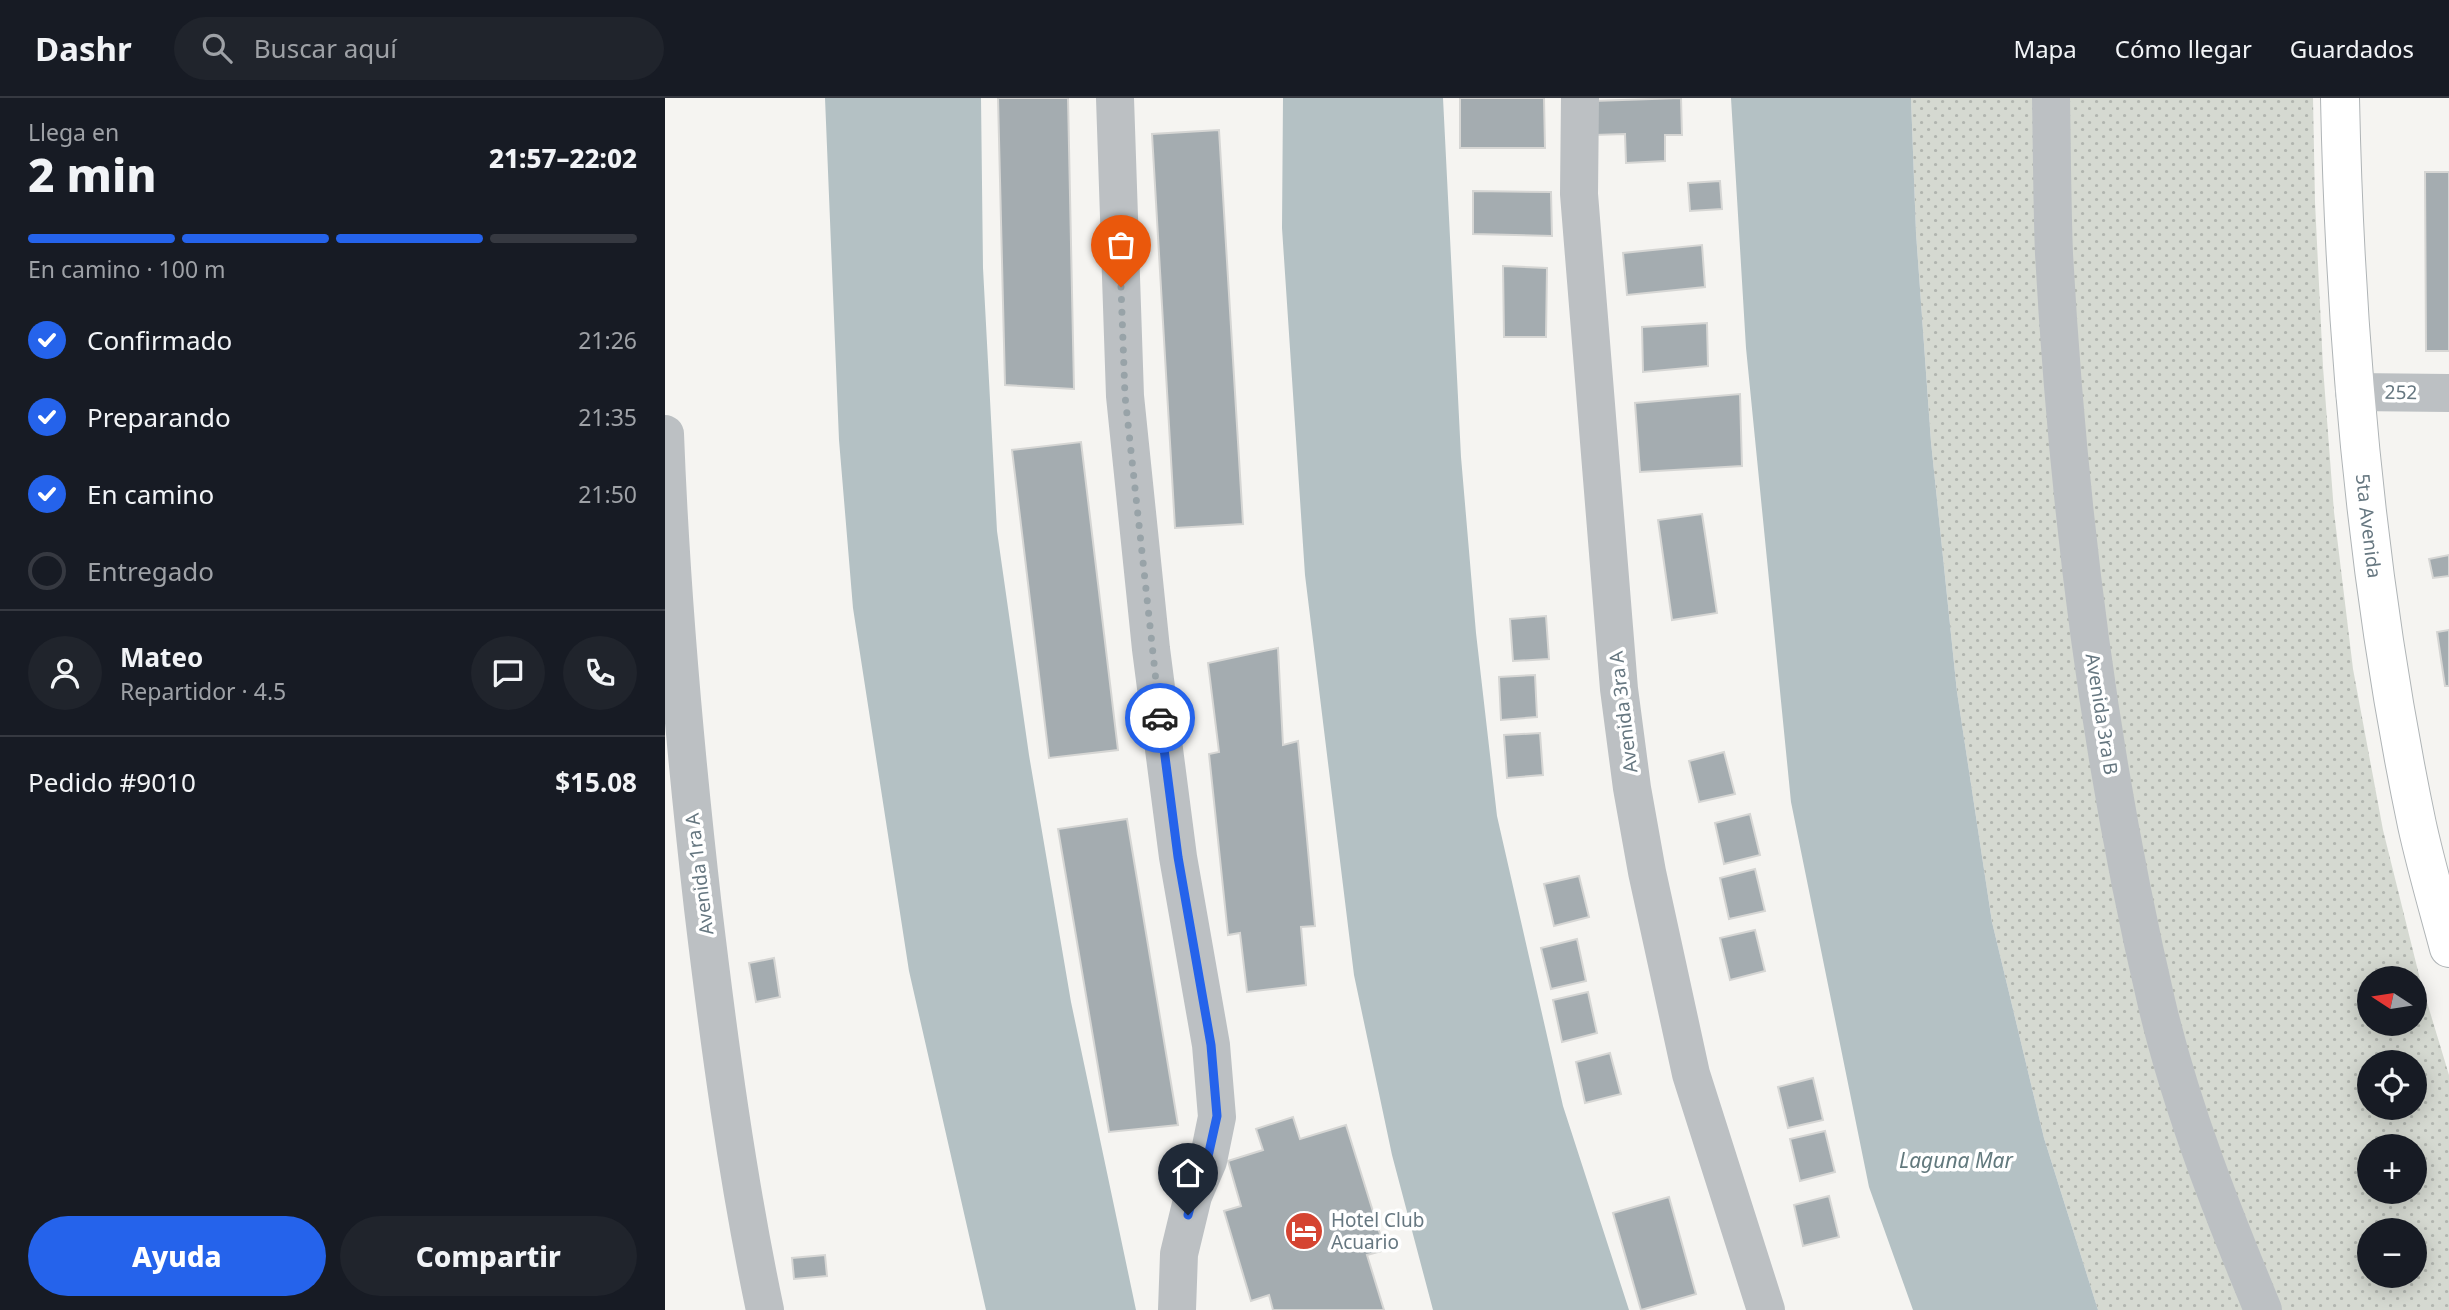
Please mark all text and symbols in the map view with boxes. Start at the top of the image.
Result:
search box [174,17,664,80]
text: Dashr [35,26,132,71]
icon: search [198,29,236,67]
text: Buscar aquí [254,30,397,66]
text: Mapa [2013,32,2077,65]
text: Cómo llegar [2115,32,2252,65]
text: Guardados [2290,32,2414,65]
text: Llega en [28,116,119,148]
text: 21:57–22:02 [489,140,637,176]
text: 2 min [28,143,157,205]
pin [1091,215,1151,287]
icon: bag [1102,226,1140,264]
text: En camino · 100 m [28,253,226,285]
icon: check [28,321,66,359]
text: Confirmado [87,322,232,358]
text: 21:26 [578,324,637,356]
street label: 252 [2384,379,2418,405]
icon: check [28,398,66,436]
text: Preparando [87,399,231,435]
text: 21:35 [578,401,637,433]
street label: 5ta Avenida [2350,472,2388,580]
icon: check [28,475,66,513]
text: En camino [87,476,214,512]
text: 21:50 [578,478,637,510]
text: Entregado [87,553,214,589]
button: person [28,636,102,710]
button: chat [471,636,545,710]
button: phone [563,636,637,710]
text: Mateo [120,639,203,675]
street label: Avenida 3ra A [1603,649,1643,774]
street label: Avenida 3ra B [2080,651,2124,777]
text: Repartidor · 4.5 [120,675,286,707]
courier [1125,683,1195,753]
icon: car [1141,699,1179,737]
text: Pedido #9010 [28,764,196,800]
text: $15.08 [555,764,637,800]
street label: Avenida 1ra A [679,811,719,936]
north arrow [2357,966,2427,1036]
map controls [2357,966,2427,1288]
button: locate [2357,1050,2427,1120]
button: + [2357,1134,2427,1204]
pin [1158,1143,1218,1215]
water label: Laguna Mar [1899,1146,2015,1174]
icon: home [1169,1154,1207,1192]
place label: Hotel Club Acuario [1331,1207,1424,1255]
hotel icon: Hotel Club Acuario [1283,1210,1325,1252]
button: Ayuda [28,1216,326,1296]
button: Compartir [340,1216,637,1296]
button: − [2357,1218,2427,1288]

